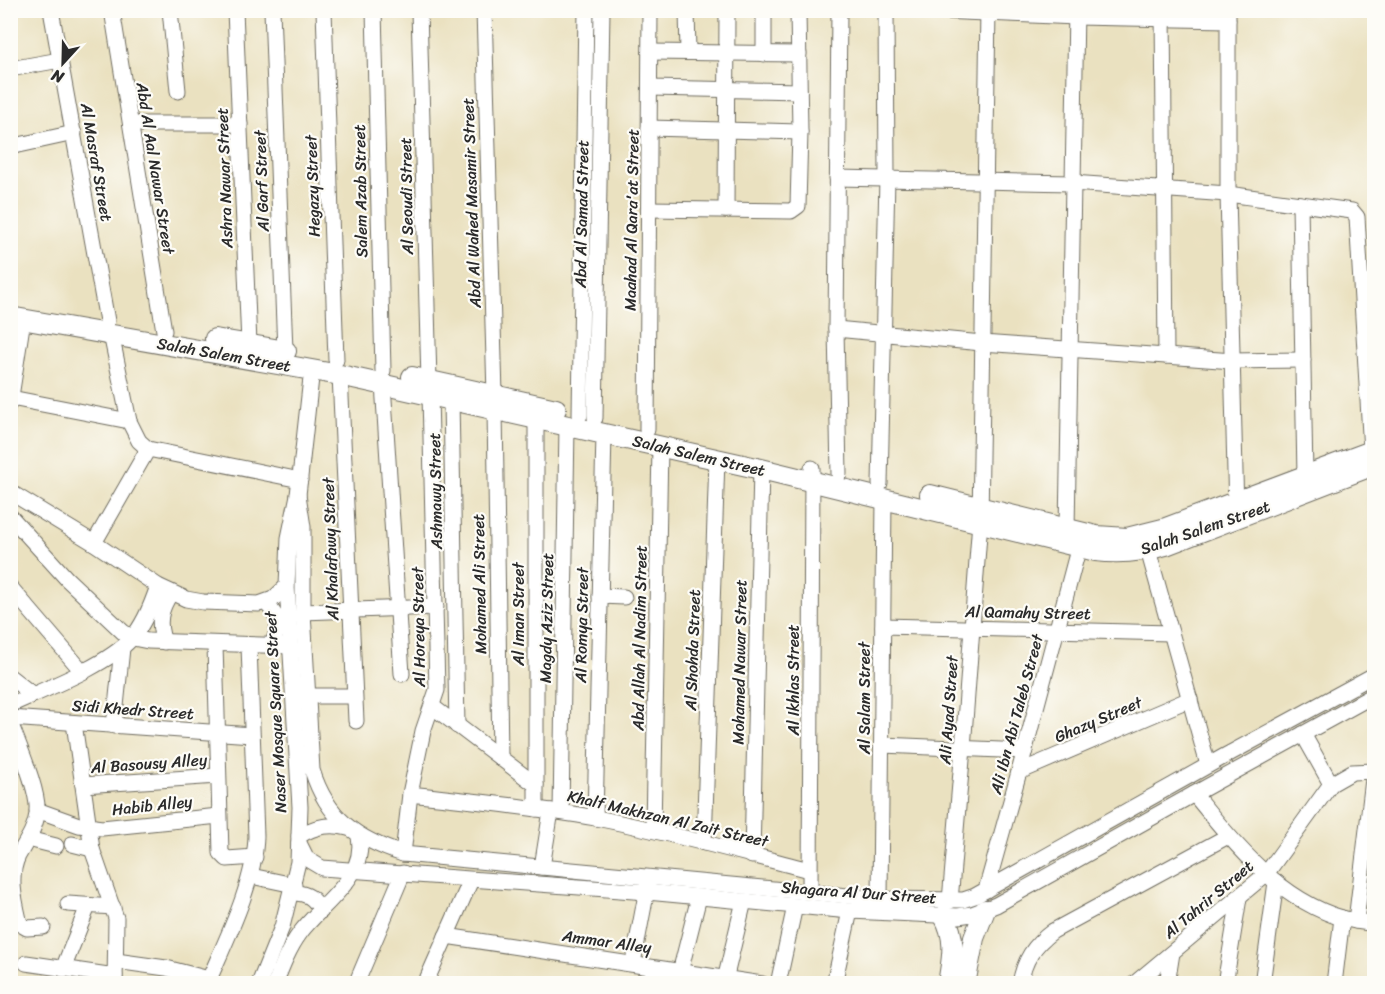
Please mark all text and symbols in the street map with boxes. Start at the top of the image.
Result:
north arrow [33,33,93,93]
text: N [46,61,69,92]
street label: Abd Al Aal Nawar Street [127,79,183,257]
street label: Abd Al Wahed Masamir Street [453,97,490,310]
street label: Al Masraf Street [72,99,121,224]
street label: Ashra Nawar Street [208,107,241,250]
street label: Salem Azab Street [345,124,376,258]
street label: Al Garf Street [245,129,278,233]
street label: Maahad Al Qara'at Street [615,129,648,311]
street label: Hegazy Street [296,134,329,238]
street label: Al Seoudi Street [391,137,422,256]
street label: Abd Al Samad Street [566,140,597,289]
street label: Salah Salem Street [155,328,293,381]
street label: Salah Salem Street [630,426,768,485]
street label: Ashmawy Street [420,432,451,551]
street label: Al Khalafawy Street [313,476,348,622]
street label: Salah Salem Street [1136,492,1274,563]
street label: Mohamed Ali Street [464,514,495,654]
street label: Abd Allah Al Nadim Street [623,545,656,732]
street label: Magdy Aziz Street [531,553,562,683]
street label: Al Iman Street [504,562,533,667]
street label: Al Horeya Street [403,566,434,688]
street label: Al Romya Street [566,566,597,684]
street label: Mohamed Nawar Street [724,579,755,745]
street label: Al Shohda Street [676,589,709,712]
street label: Al Qamahy Street [964,597,1091,628]
street label: Naser Mosque Square Street [256,610,295,813]
street label: Al Ikhlas Street [779,624,808,737]
street label: Ali Ibn Abi Taleb Street [981,630,1052,798]
street label: Al Salam Street [850,641,879,755]
street label: Ali Ayad Street [930,654,967,766]
street label: Ghazy Street [1050,688,1147,751]
street label: Sidi Khedr Street [71,691,195,728]
street label: Al Basousy Alley [89,745,209,782]
street label: Khalf Makhzan Al Zait Street [564,781,772,856]
street label: Habib Alley [110,787,194,824]
street label: Al Tahrir Street [1156,852,1260,947]
street label: Shagara Al Dur Street [780,873,937,912]
street label: Ammar Alley [559,921,654,962]

